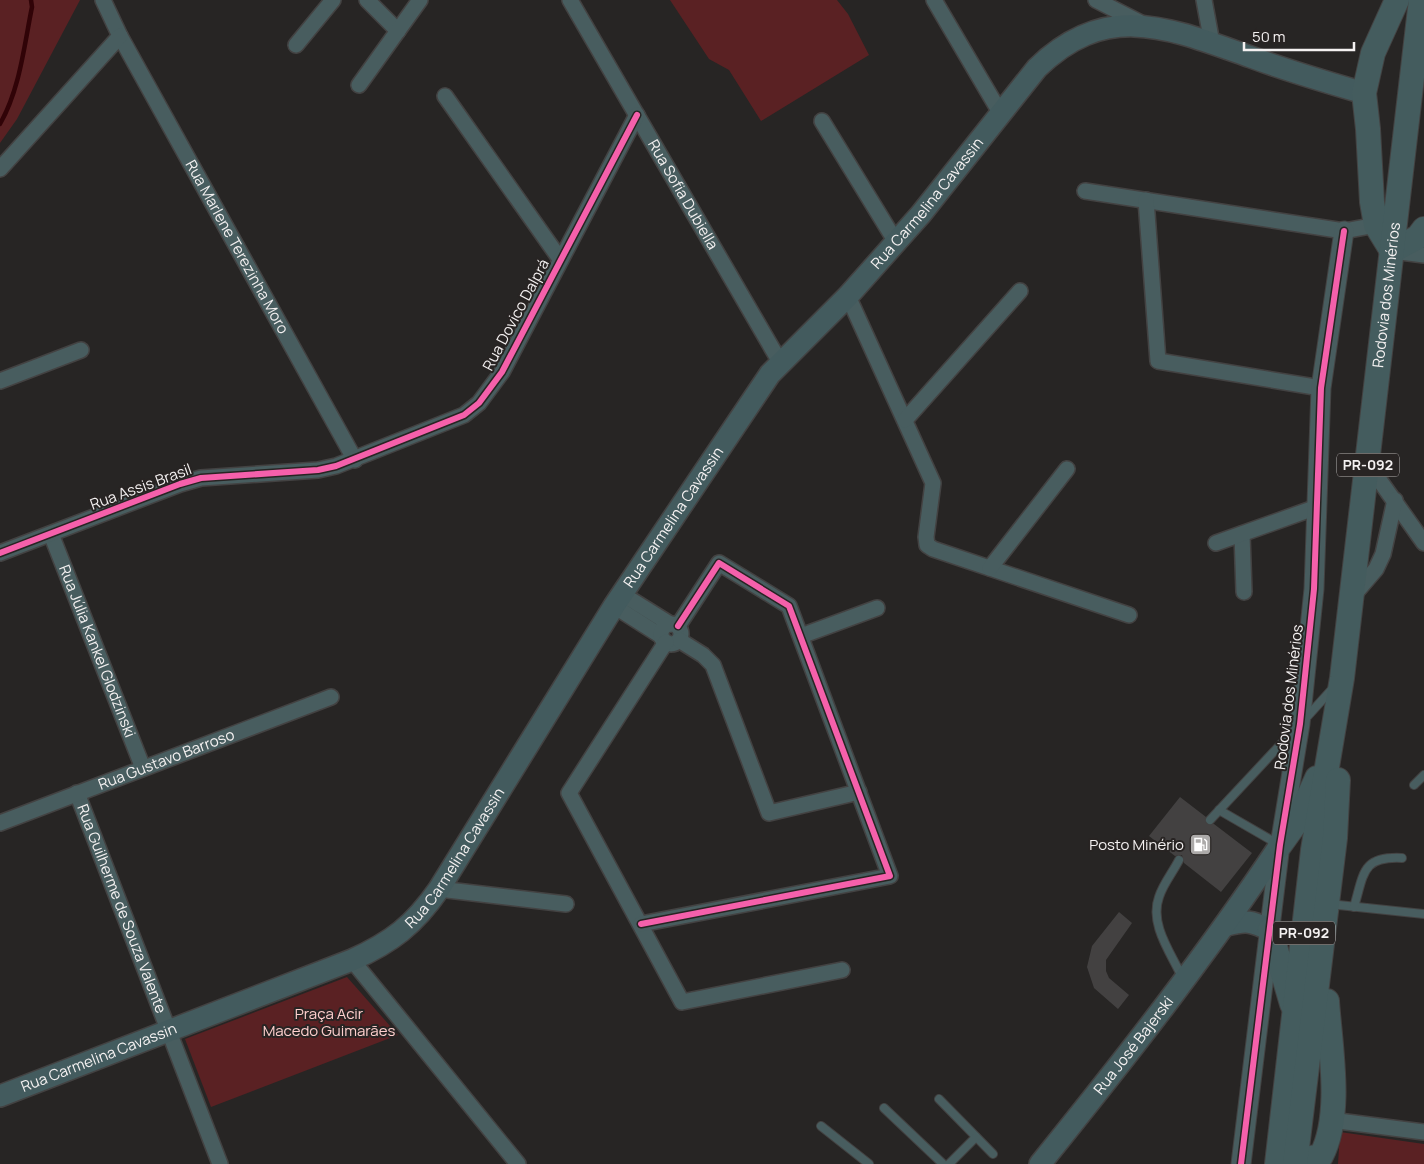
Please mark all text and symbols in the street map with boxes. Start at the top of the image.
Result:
scale bar [1244,20,1354,52]
text: 50 m [1252,26,1286,47]
street label: Rua Carmelina Cavassin [866,133,988,273]
street label: Rua Sofia Dubiella [643,136,723,253]
street label: Rua Marlene Terezinha Moro [181,156,294,337]
street label: Rodovia dos Minérios [1367,221,1405,369]
street label: Rua Dovico Dalprá [477,255,554,374]
street label: Rua Carmelina Cavassin [618,442,728,592]
road number: PR-092 [1337,454,1399,476]
street label: Rua Assis Brasil [87,458,195,515]
street label: Rua Júlia Kankel Glodzinski [54,562,141,740]
street label: Rodovia dos Minérios [1269,623,1308,771]
street label: Rua Gustavo Barroso [95,724,237,795]
street label: Rua Carmelina Cavassin [400,783,509,933]
street label: Rua Guilherme de Souza Valente [72,801,172,1016]
fuel station icon: Posto Minério [1188,833,1212,857]
place label: Posto Minério [1089,834,1184,855]
road number: PR-092 [1273,921,1335,944]
street label: Rua José Bajerski [1089,992,1178,1099]
park label: Praça Acir Macedo Guimarães [263,1003,395,1041]
street label: Rua Carmelina Cavassin [18,1018,180,1097]

